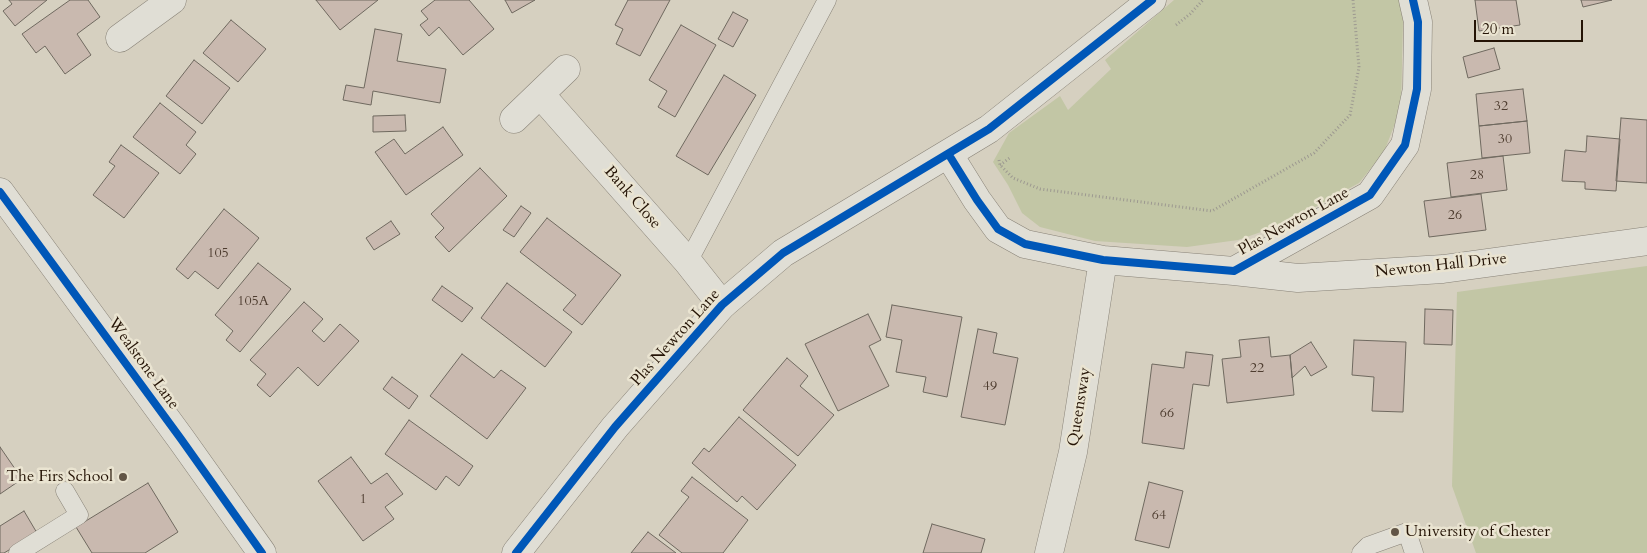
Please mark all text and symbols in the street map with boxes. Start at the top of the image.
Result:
scale bar [1477,10,1586,42]
text: 20 m [1482,19,1514,39]
house number: 32 [1494,99,1508,115]
house number: 30 [1498,132,1512,148]
street label: Bank Close [599,163,665,233]
house number: 28 [1470,168,1484,184]
street label: Plas Newton Lane [1235,184,1353,260]
house number: 26 [1448,208,1462,224]
house number: 105 [207,246,229,262]
street label: Newton Hall Drive [1374,250,1508,282]
street label: Plas Newton Lane [627,286,725,390]
house number: 105A [237,294,269,310]
street label: Wealstone Lane [103,314,183,414]
house number: 22 [1250,361,1264,377]
street label: Queensway [1064,366,1096,448]
house number: 49 [983,379,997,395]
house number: 66 [1160,406,1174,422]
place label: The Firs School [6,467,113,487]
marker: The Firs School [117,471,129,483]
house number: 1 [359,492,367,508]
house number: 64 [1152,508,1166,524]
place label: University of Chester [1405,522,1550,542]
marker: University of Chester [1389,526,1401,538]

